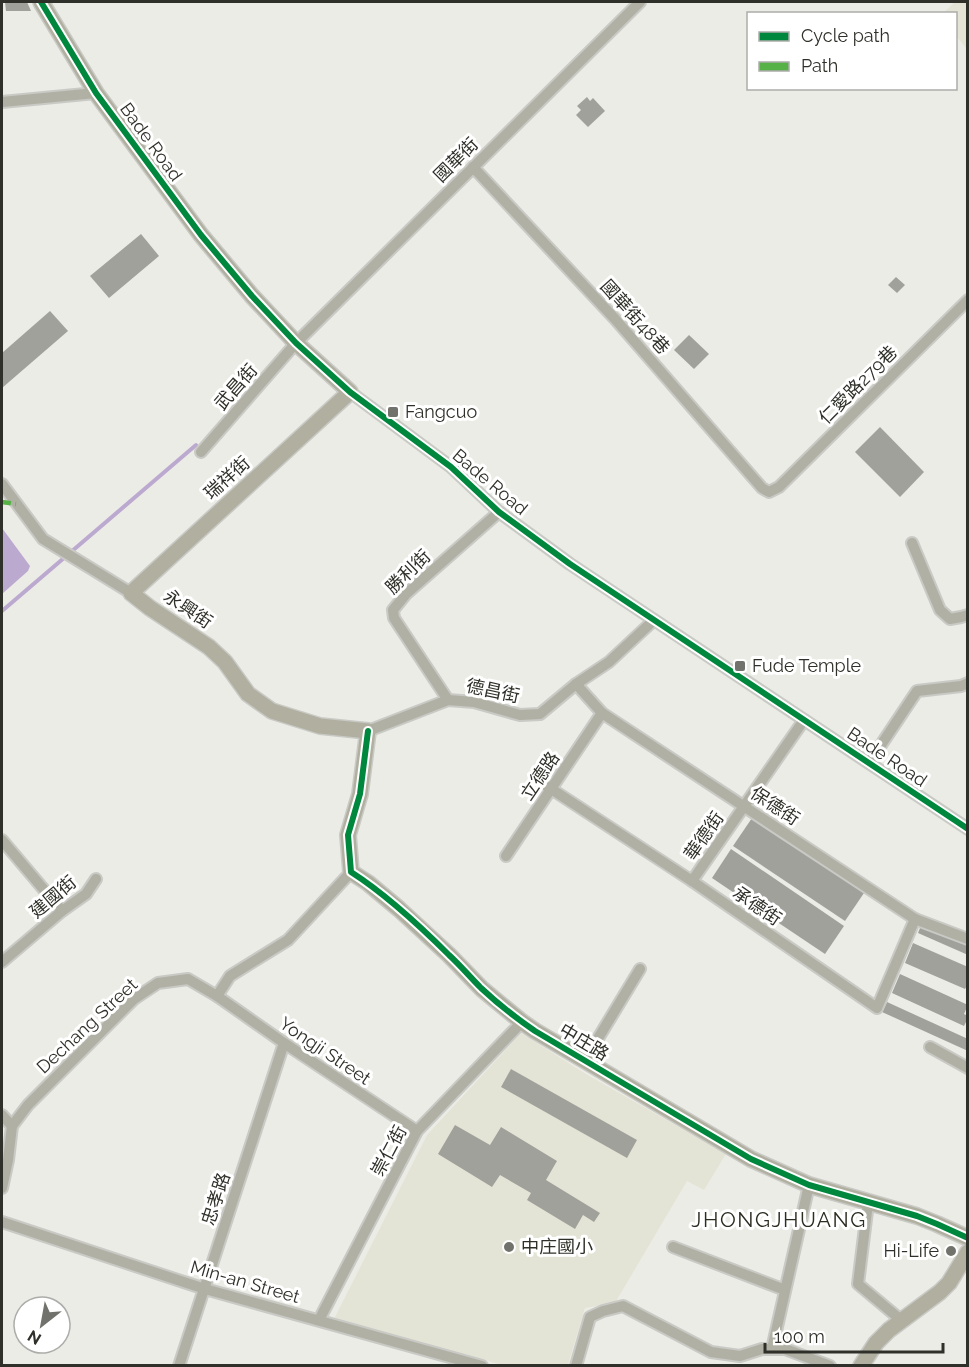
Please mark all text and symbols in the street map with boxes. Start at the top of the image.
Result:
legend [747,12,957,90]
text: Cycle path [801,25,890,46]
text: Path [801,55,838,76]
street label: Bade Road [116,99,187,185]
street label: 國華街 [429,133,482,186]
street label: 國華街48巷 [597,275,674,358]
street label: 仁愛路279巷 [814,341,901,428]
street label: 武昌街 [210,359,261,414]
place label: Fangcuo [405,401,477,422]
marker: Fangcuo [386,405,400,419]
street label: Bade Road [449,444,532,519]
street label: 瑞祥街 [200,452,254,503]
street label: 勝利街 [381,545,434,598]
street label: 永興街 [160,585,217,632]
place label: Fude Temple [752,655,862,676]
marker: Fude Temple [733,659,747,673]
street label: 德昌街 [465,675,522,706]
street label: Bade Road [844,722,931,791]
street label: 立德路 [516,747,563,804]
street label: 保德街 [747,782,804,829]
street label: 華德街 [680,808,728,864]
street label: 建國街 [25,871,80,922]
street label: 承德街 [729,882,786,929]
street label: Dechang Street [32,974,141,1078]
street label: Yongji Street [276,1012,375,1089]
street label: 中庄路 [556,1019,613,1064]
street label: 崇仁街 [367,1122,411,1180]
street label: 忠孝路 [197,1170,234,1228]
district label: JHONGJHUANG [691,1207,867,1232]
place label: 中庄國小 [521,1236,593,1257]
marker: 中庄國小 [502,1240,516,1254]
place label: Hi-Life [884,1240,939,1261]
marker: Hi-Life [944,1244,958,1258]
street label: Min-an Street [188,1256,302,1307]
north arrow [12,1295,72,1355]
scale bar [765,1316,944,1354]
text: N [24,1326,45,1349]
text: 100 m [774,1326,825,1347]

